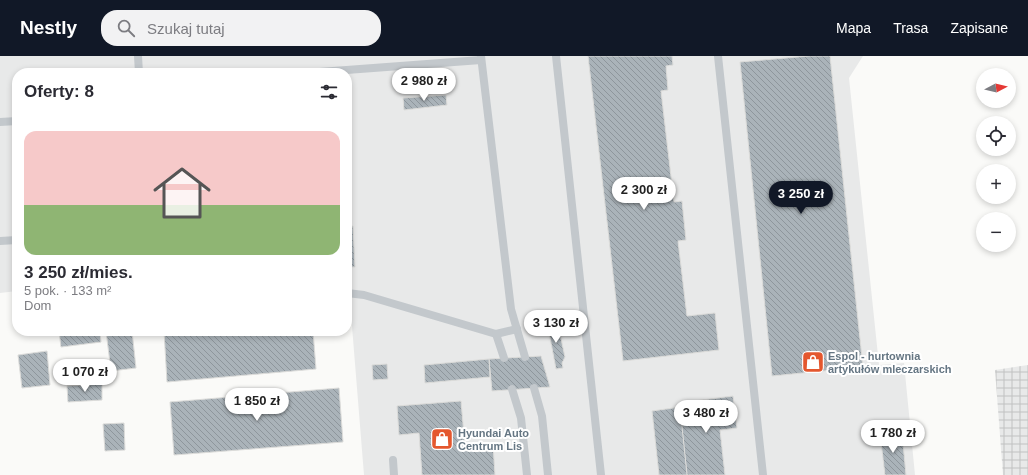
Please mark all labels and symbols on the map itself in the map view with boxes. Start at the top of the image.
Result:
pin: 2 980 zł [383,68,465,102]
north arrow [976,68,1016,108]
pin: 2 300 zł [603,177,685,211]
pin: 3 250 zł [760,181,842,215]
pin: 3 130 zł [515,310,597,344]
shop icon: Espol - hurtownia artykułów mleczarskich [800,349,826,375]
place label: Espol - hurtownia artykułów mleczarskich [828,350,952,375]
pin: 1 070 zł [44,359,126,393]
pin: 1 850 zł [216,388,298,422]
pin: 3 480 zł [665,400,747,434]
pin: 1 780 zł [852,420,934,454]
shop icon: Hyundai Auto Centrum Lis [429,426,455,452]
place label: Hyundai Auto Centrum Lis [458,427,529,452]

